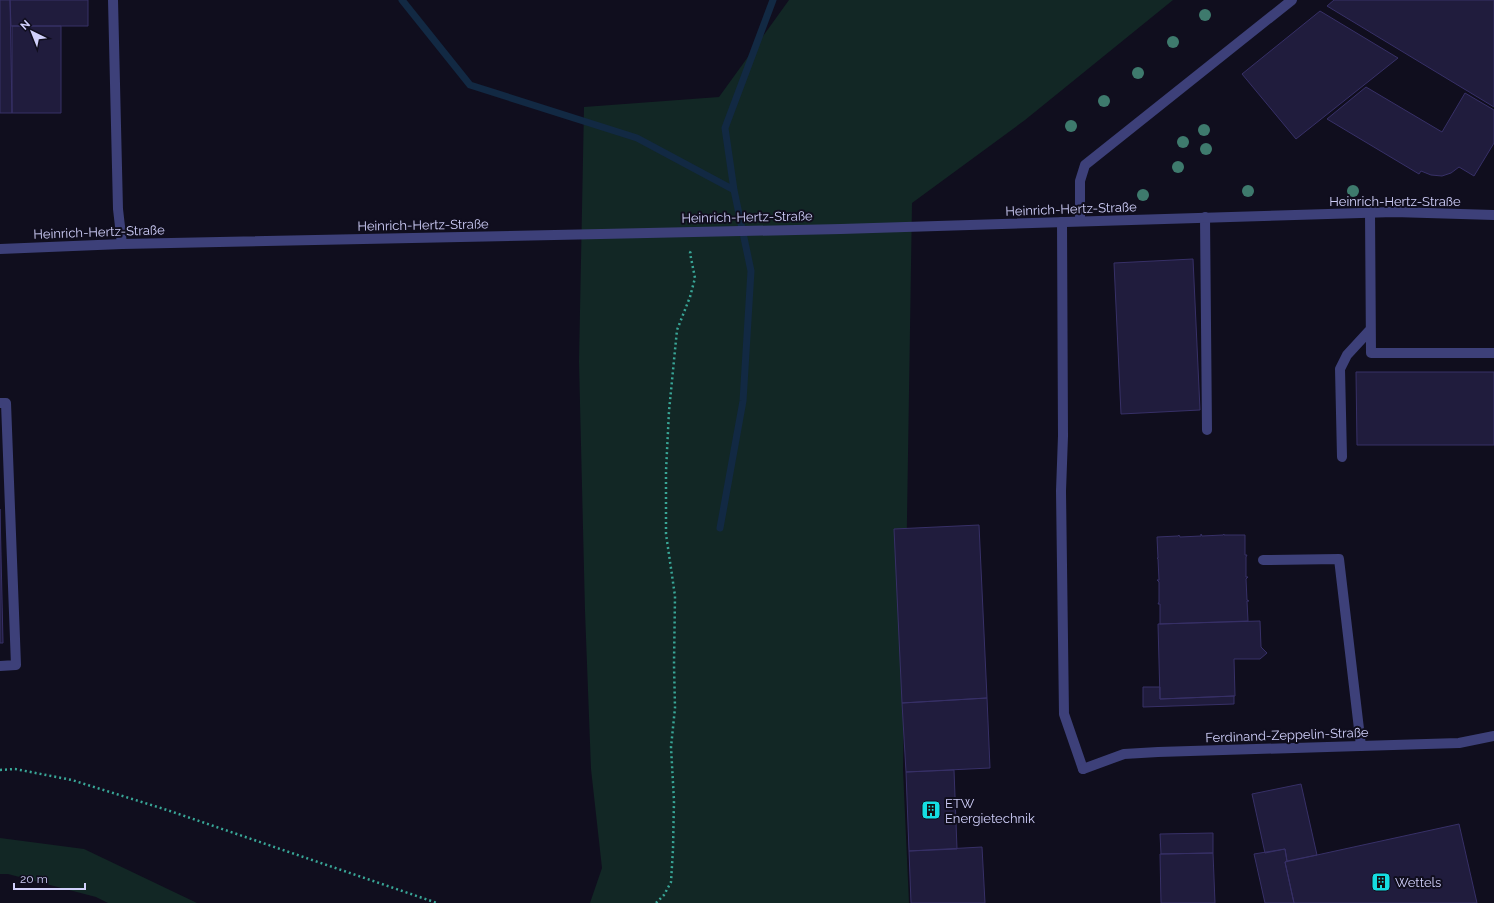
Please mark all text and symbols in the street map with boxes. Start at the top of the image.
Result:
north arrow [12,12,52,52]
text: N [18,17,33,33]
street label: Heinrich-Hertz-Straße [1329,194,1461,209]
street label: Heinrich-Hertz-Straße [1005,199,1137,219]
street label: Heinrich-Hertz-Straße [681,208,813,226]
street label: Heinrich-Hertz-Straße [357,216,489,234]
street label: Heinrich-Hertz-Straße [33,222,165,242]
street label: Ferdinand-Zeppelin-Straße [1205,725,1369,745]
place label: ETW Energietechnik [945,796,1035,826]
building icon: ETW Energietechnik [920,799,942,821]
scale bar [14,865,85,891]
building icon: Wettels [1370,871,1392,893]
text: 20 m [20,872,48,886]
place label: Wettels [1395,875,1441,890]

